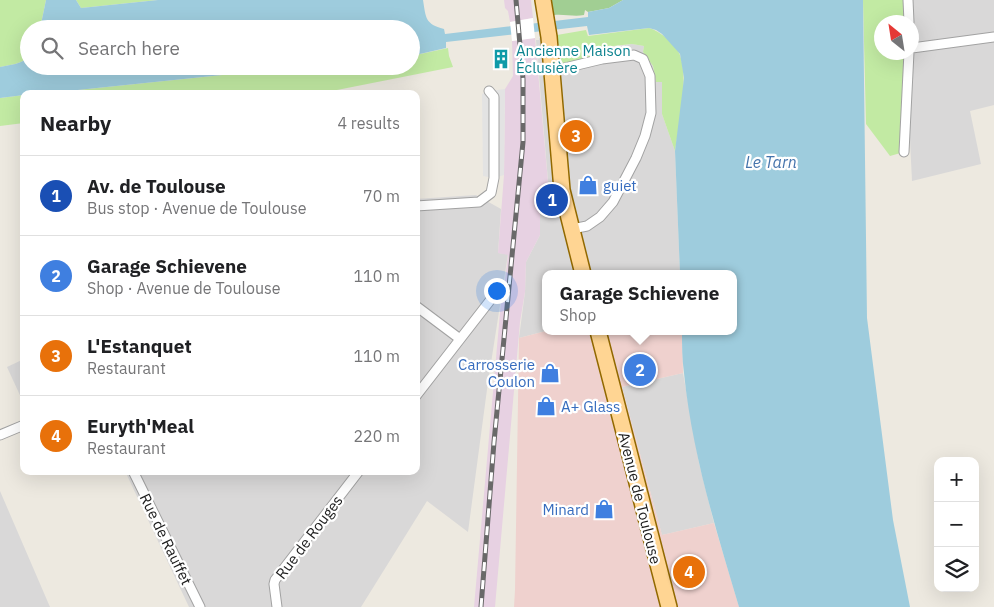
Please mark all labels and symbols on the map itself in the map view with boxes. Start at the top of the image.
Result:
north arrow [874,15,919,60]
place label: Ancienne Maison Éclusière [516,41,631,77]
building icon: Ancienne Maison Éclusière [490,48,512,70]
pin: 3 [560,117,592,155]
water label: Le Tarn [745,152,797,172]
shop icon: guiet [577,174,599,196]
place label: guiet [603,176,637,195]
pin: 1 [536,181,568,219]
your location [484,278,510,304]
pin: 2 [624,351,656,389]
place label: Carrosserie Coulon [458,355,535,391]
shop icon: Carrosserie Coulon [539,362,561,384]
shop icon: A+ Glass [535,395,557,417]
place label: A+ Glass [561,397,620,416]
street label: Avenue de Toulouse [614,430,666,566]
street label: Rue de Rauffet [136,490,196,588]
street label: Rue de Rouges [271,491,347,583]
shop icon: Minard [593,498,615,520]
place label: Minard [542,500,589,519]
pin: 4 [673,553,705,591]

